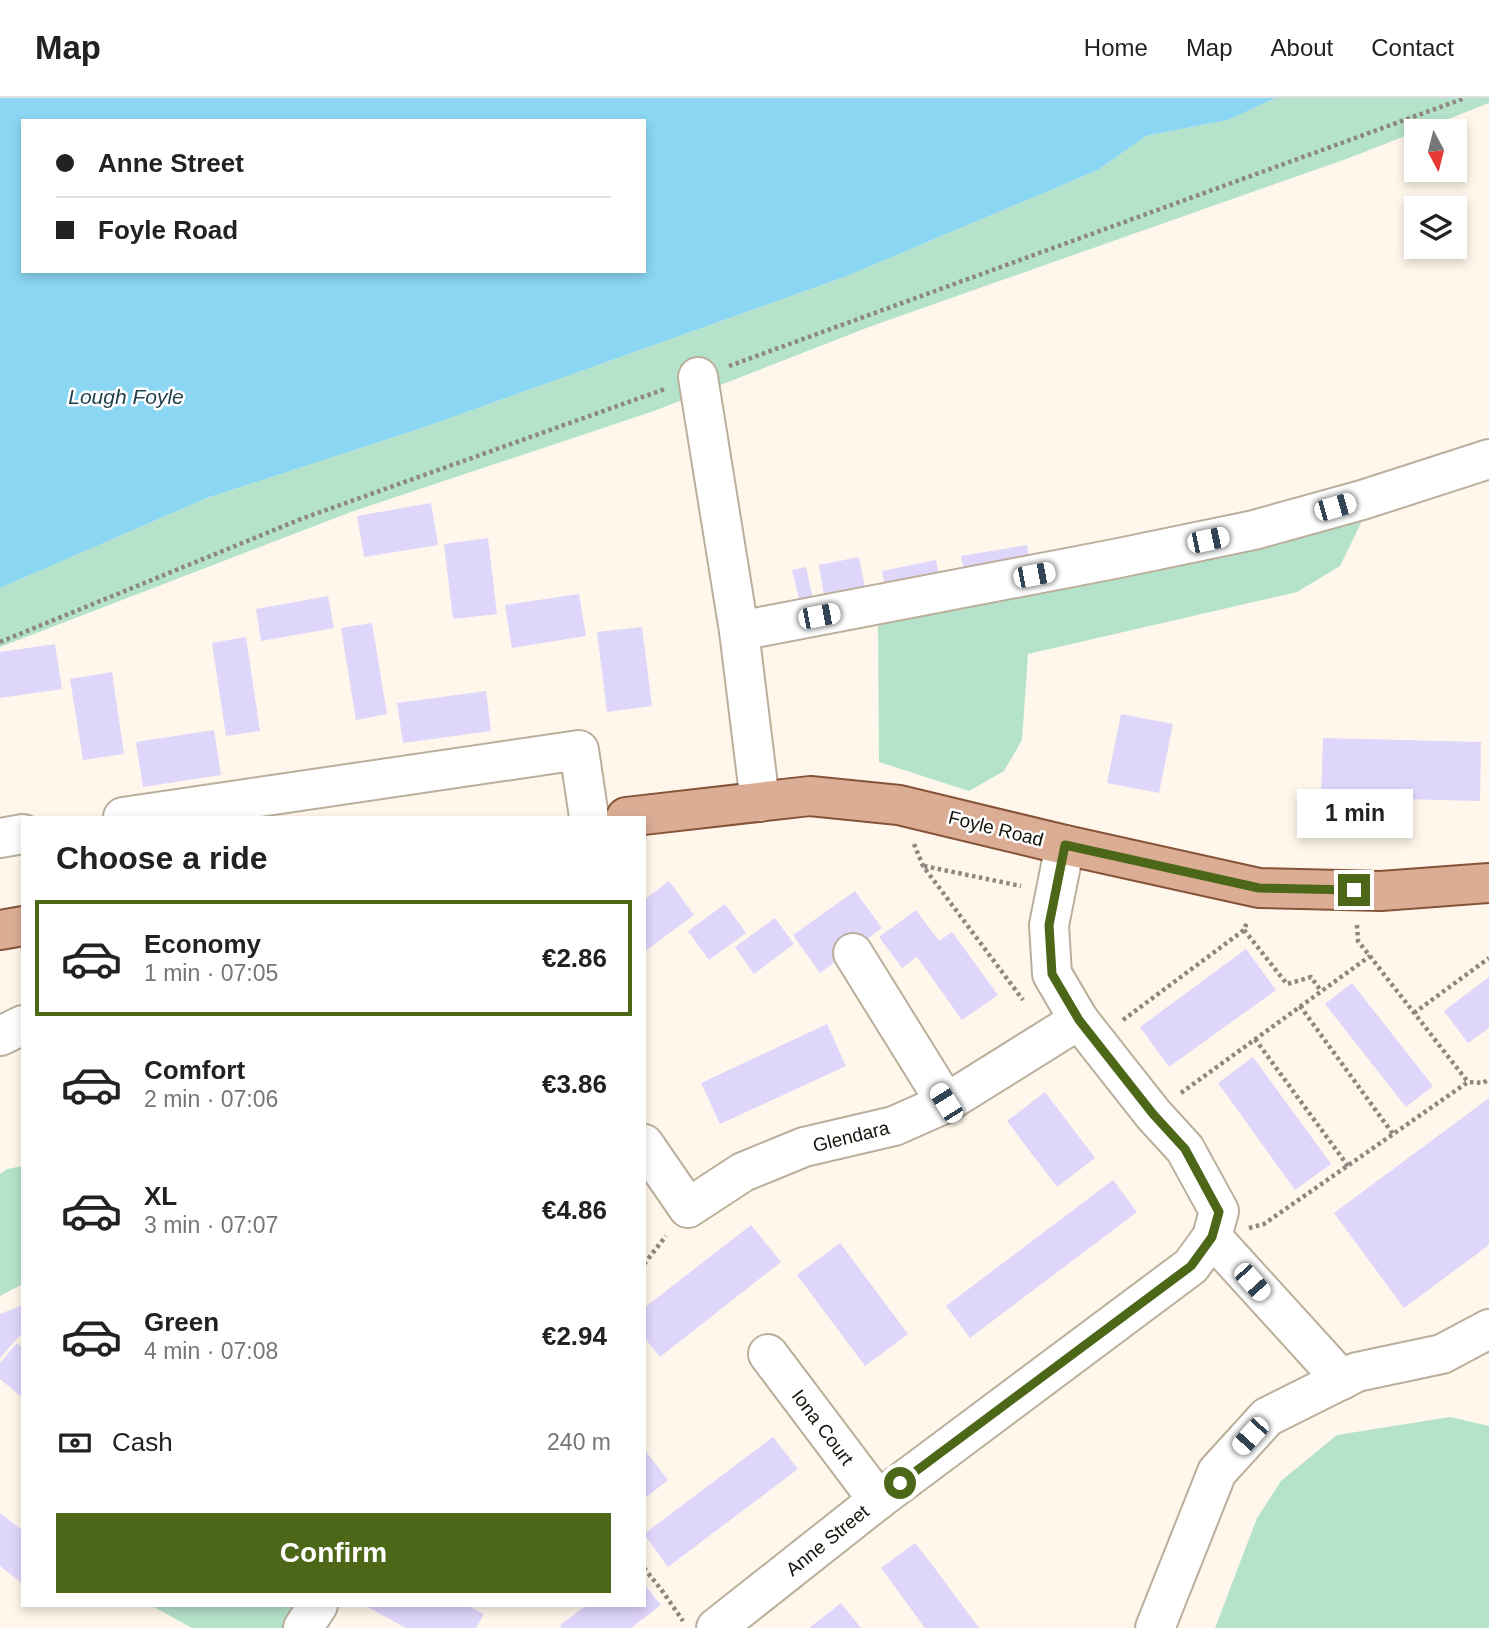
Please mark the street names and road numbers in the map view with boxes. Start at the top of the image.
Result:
street label: Foyle Road [946,807,1046,850]
street label: Glendara [811,1117,892,1156]
street label: Iona Court [788,1386,858,1470]
street label: Anne Street [782,1500,873,1580]

